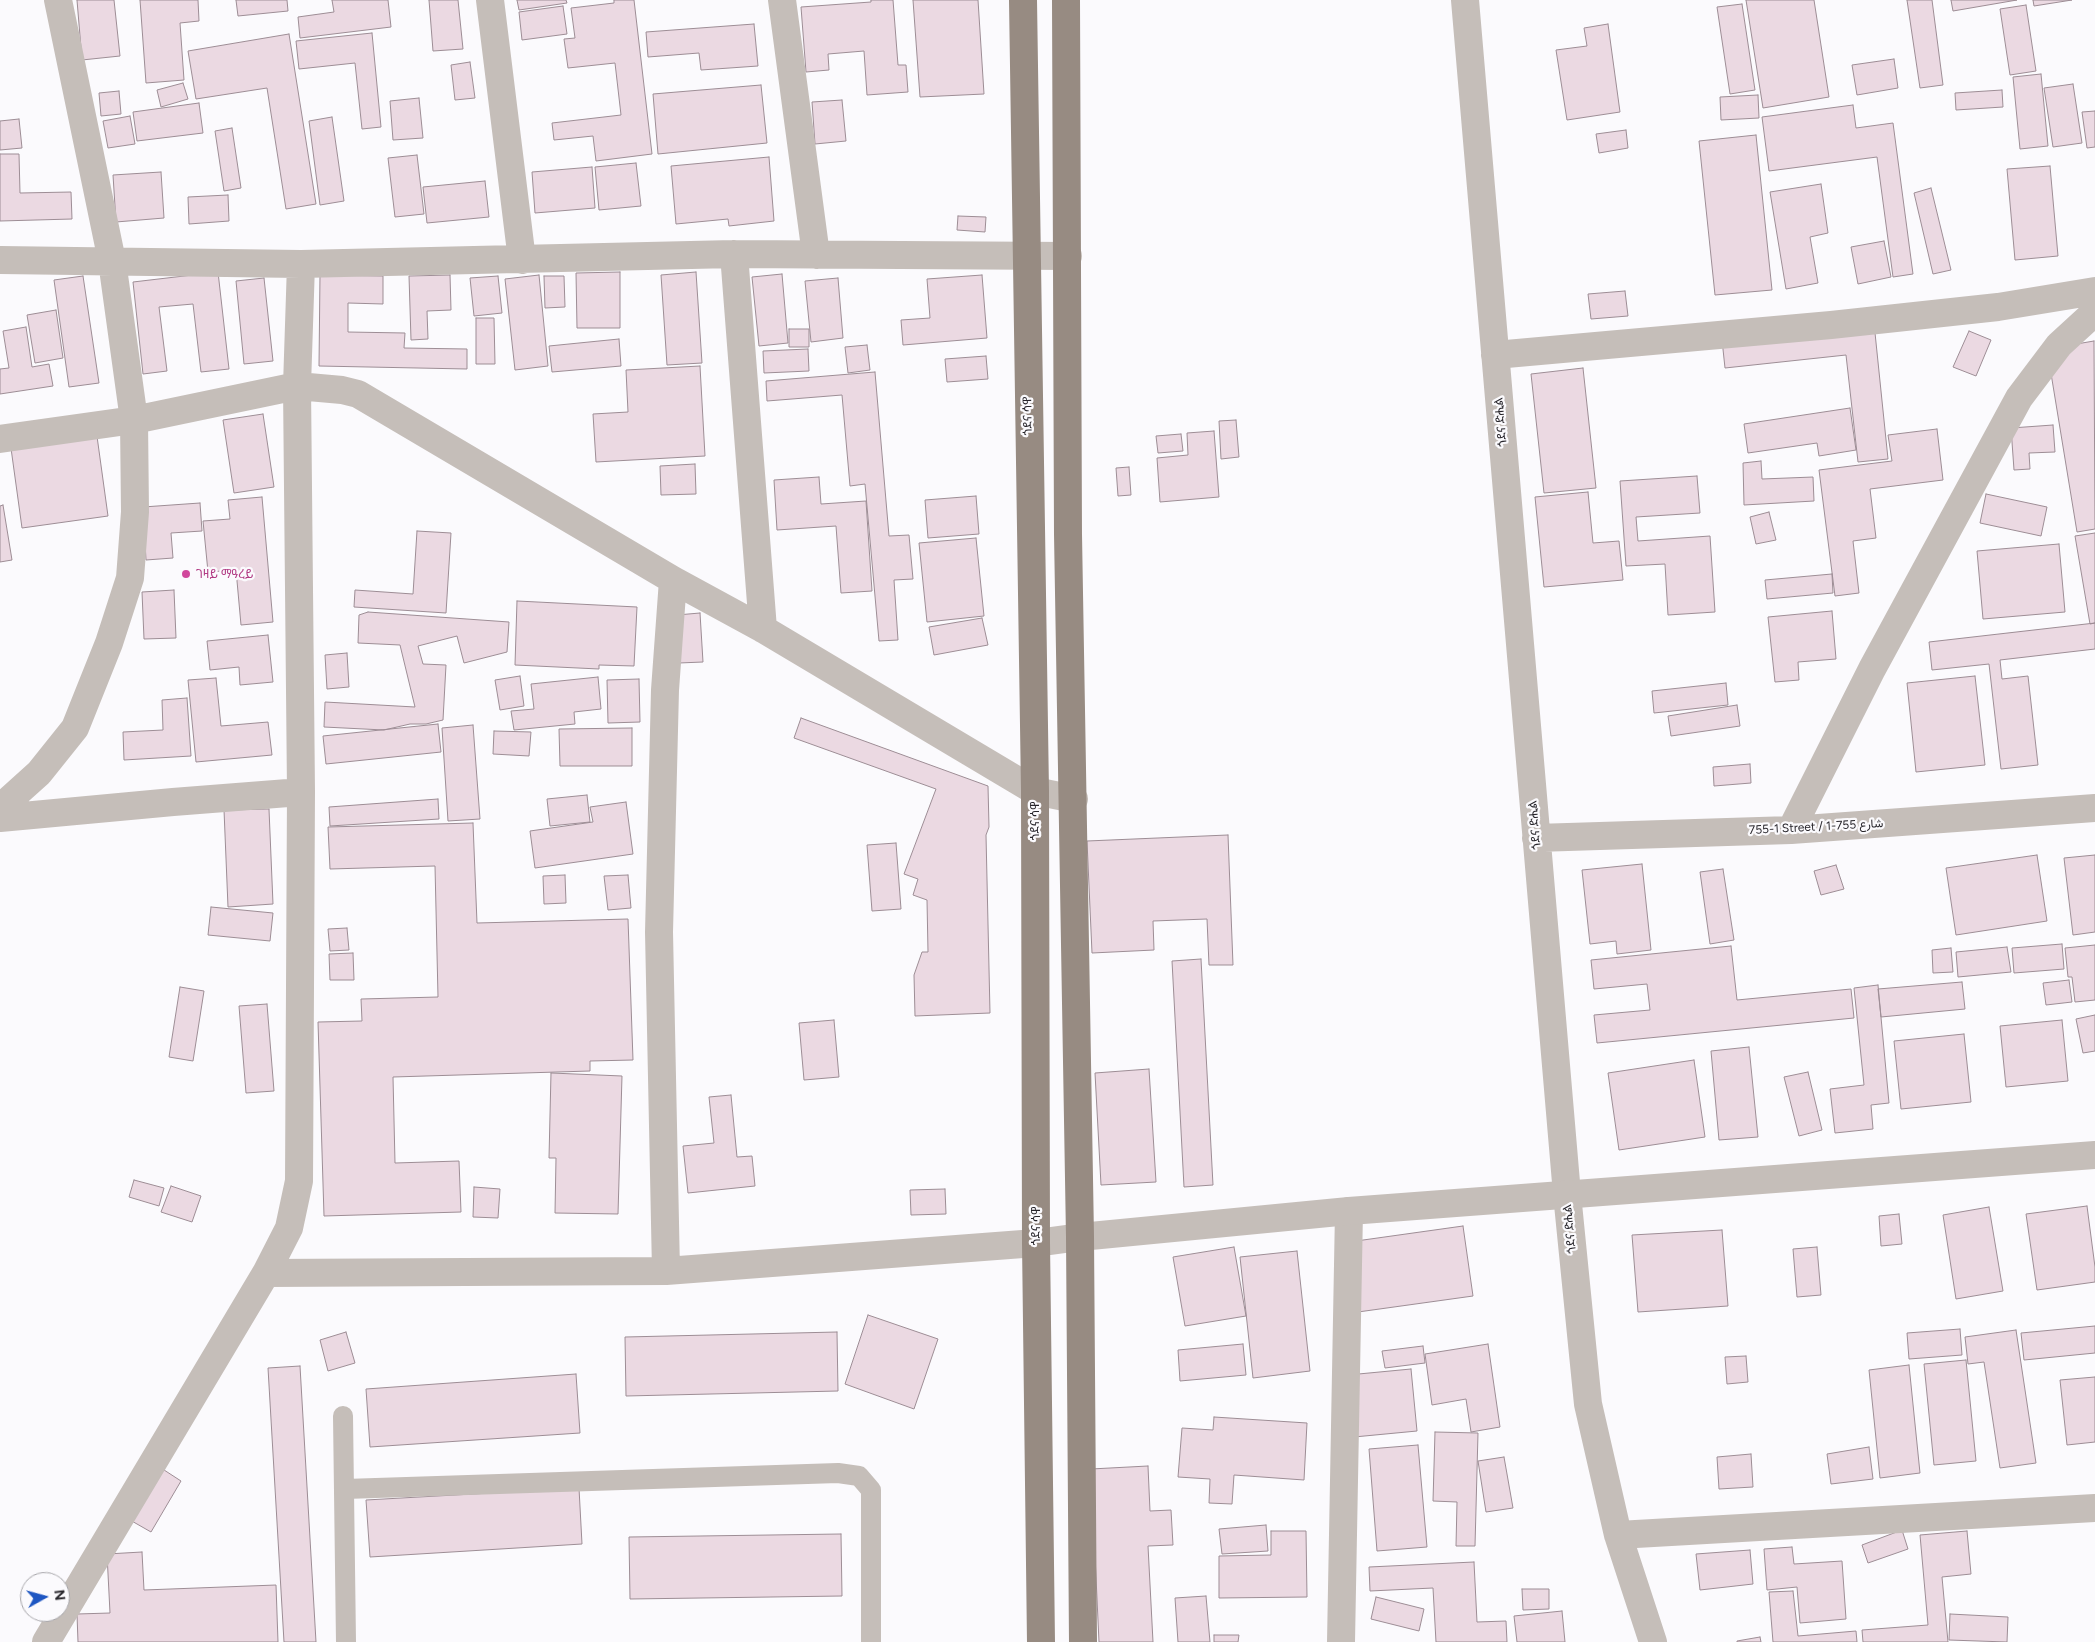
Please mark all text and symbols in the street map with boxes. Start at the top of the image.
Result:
street label: ጎደና ሳዋ [1020,397,1036,435]
street label: ጎደና ድሒል [1492,397,1510,447]
place label: ገዛይ ማዓረይ [196,567,253,581]
marker: ገዛይ ማዓረይ [180,568,192,580]
street label: ጎደና ድሒል [1526,800,1544,850]
street label: ጎደና ሳዋ [1028,802,1042,840]
street label: 755-1 Street / شارع 755-1 [1748,816,1884,838]
street label: ጎደና ድሒል [1560,1204,1580,1254]
street label: ጎደና ሳዋ [1029,1207,1043,1245]
north arrow [20,1572,70,1622]
text: N [50,1589,68,1602]

